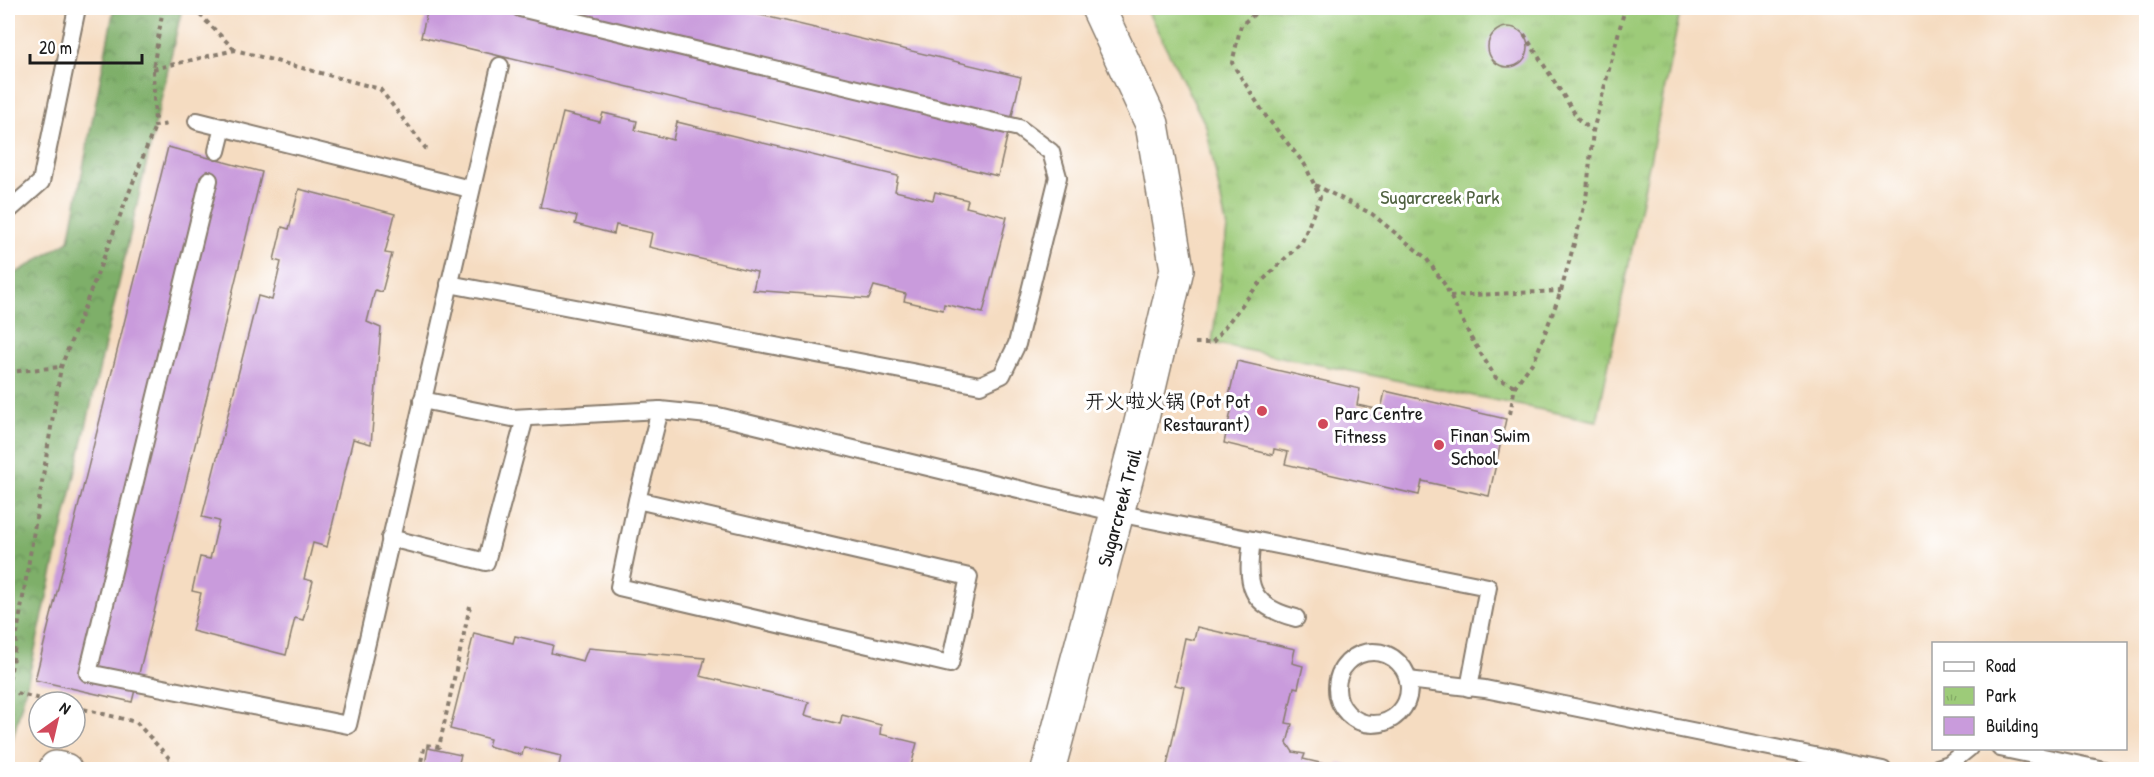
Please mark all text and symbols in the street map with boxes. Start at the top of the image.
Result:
scale bar [30,27,142,65]
text: 20 m [39,35,72,60]
park label: Sugarcreek Park [1380,183,1500,210]
place label: 开火啦火锅 (Pot Pot Restaurant) [1085,387,1251,437]
place label: Parc Centre Fitness [1334,399,1423,449]
marker: 开火啦火锅 (Pot Pot Restaurant) [1255,404,1269,418]
marker: Parc Centre Fitness [1316,417,1330,431]
place label: Finan Swim School [1450,421,1530,471]
marker: Finan Swim School [1432,438,1446,452]
street label: Sugarcreek Trail [1090,445,1147,569]
legend [1932,642,2127,750]
text: Road [1986,653,2016,678]
text: Park [1986,683,2017,708]
north arrow [27,690,87,750]
text: N [56,696,75,719]
text: Building [1986,713,2038,738]

